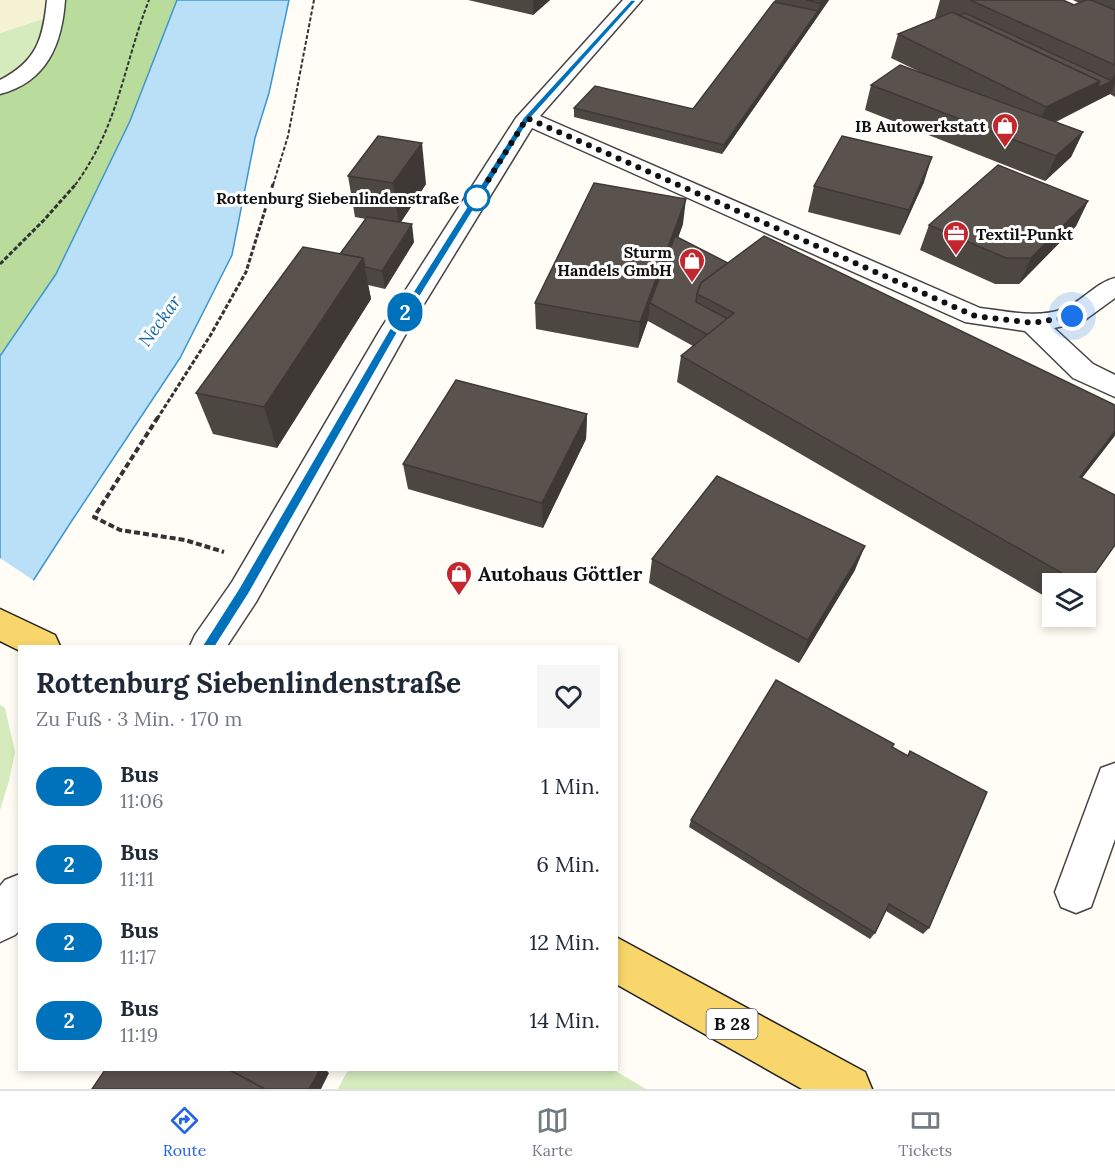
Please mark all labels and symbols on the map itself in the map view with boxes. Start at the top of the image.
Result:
shop icon: IB Autowerkstatt [990,111,1020,149]
place label: IB Autowerkstatt [855,116,986,136]
marker: Rottenburg Siebenlindenstraße [464,185,490,211]
place label: Rottenburg Siebenlindenstraße [216,188,459,208]
office icon: Textil-Punkt [941,219,971,257]
place label: Textil-Punkt [976,224,1074,244]
place label: Sturm Handels GmbH [557,242,672,280]
shop icon: Sturm Handels GmbH [677,246,707,284]
water label: Neckar [133,290,186,351]
line badge: 2 [386,292,424,332]
your location [1057,301,1087,331]
shop icon: Autohaus Göttler [444,559,474,597]
place label: Autohaus Göttler [478,561,643,586]
road number: B 28 [706,1009,758,1039]

